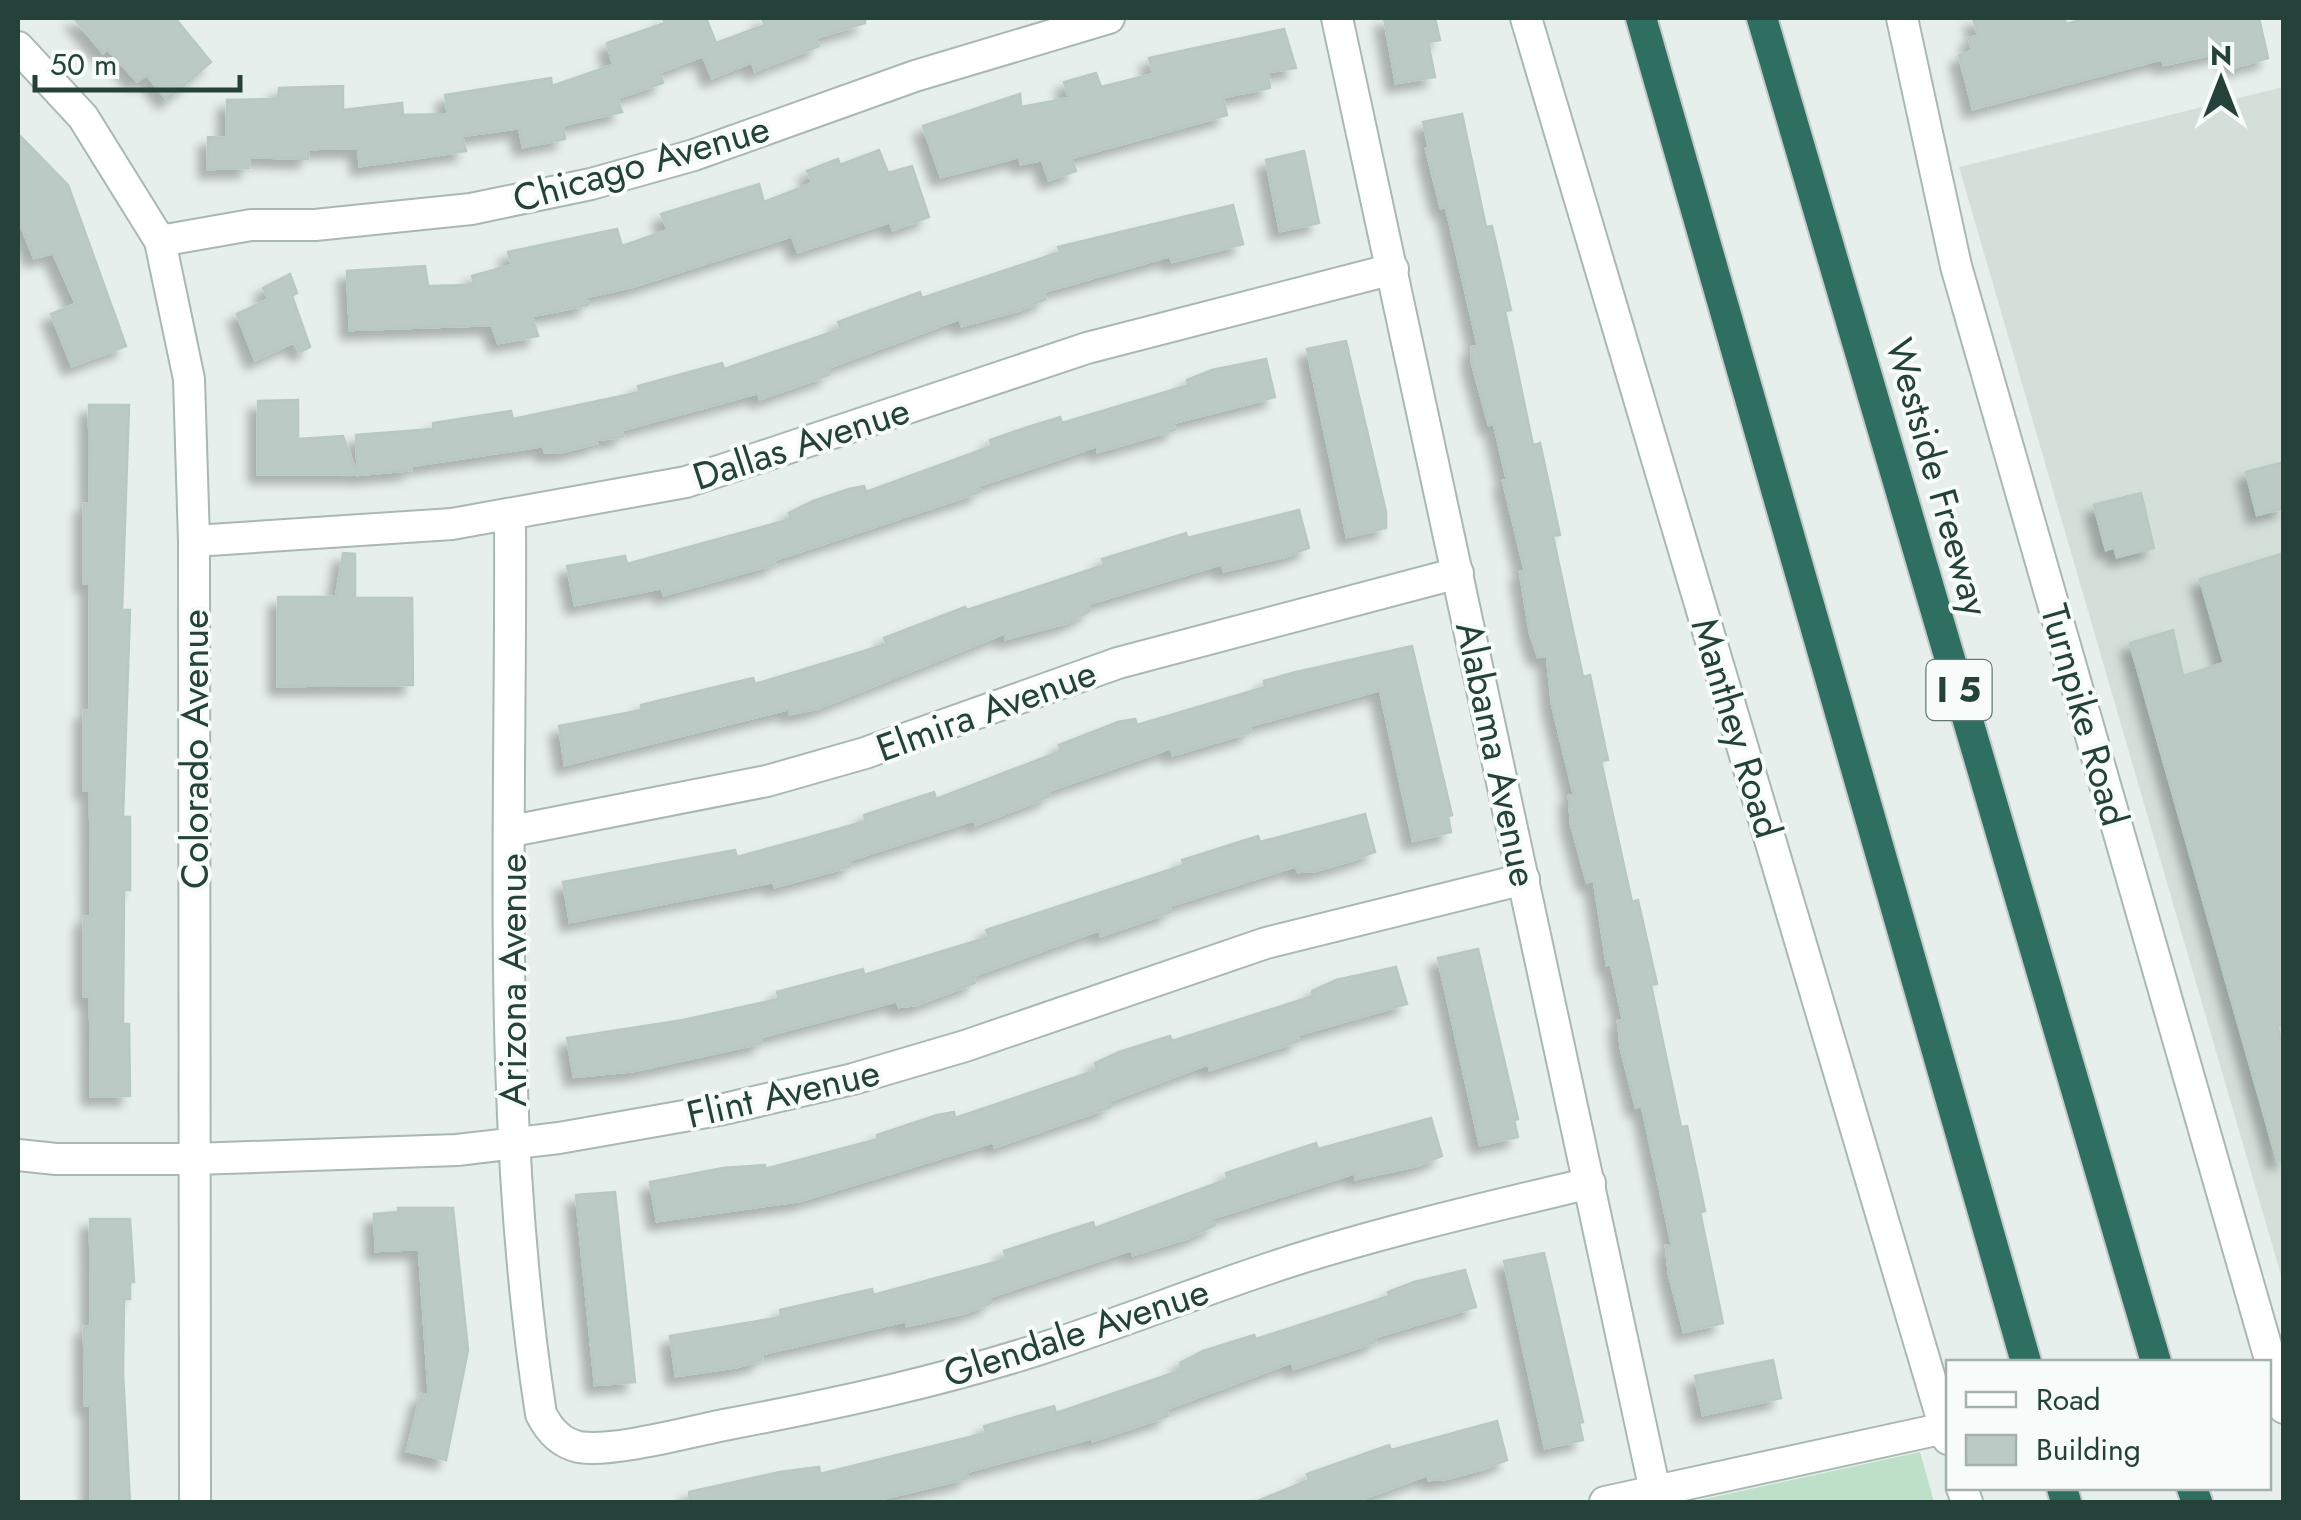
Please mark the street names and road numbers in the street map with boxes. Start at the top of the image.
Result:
street label: Chicago Avenue [506,100,776,226]
street label: Westside Freeway [1872,332,2004,622]
street label: Dallas Avenue [686,382,916,504]
street label: Turnpike Road [2027,598,2143,832]
street label: Colorado Avenue [167,609,222,889]
street label: Manthey Road [1677,611,1797,845]
street label: Alabama Avenue [1442,616,1552,892]
street label: Elmira Avenue [868,645,1104,775]
road number: I 5 [1926,660,1992,720]
street label: Arizona Avenue [485,853,540,1107]
street label: Flint Avenue [681,1044,885,1142]
street label: Glendale Avenue [936,1263,1216,1401]

